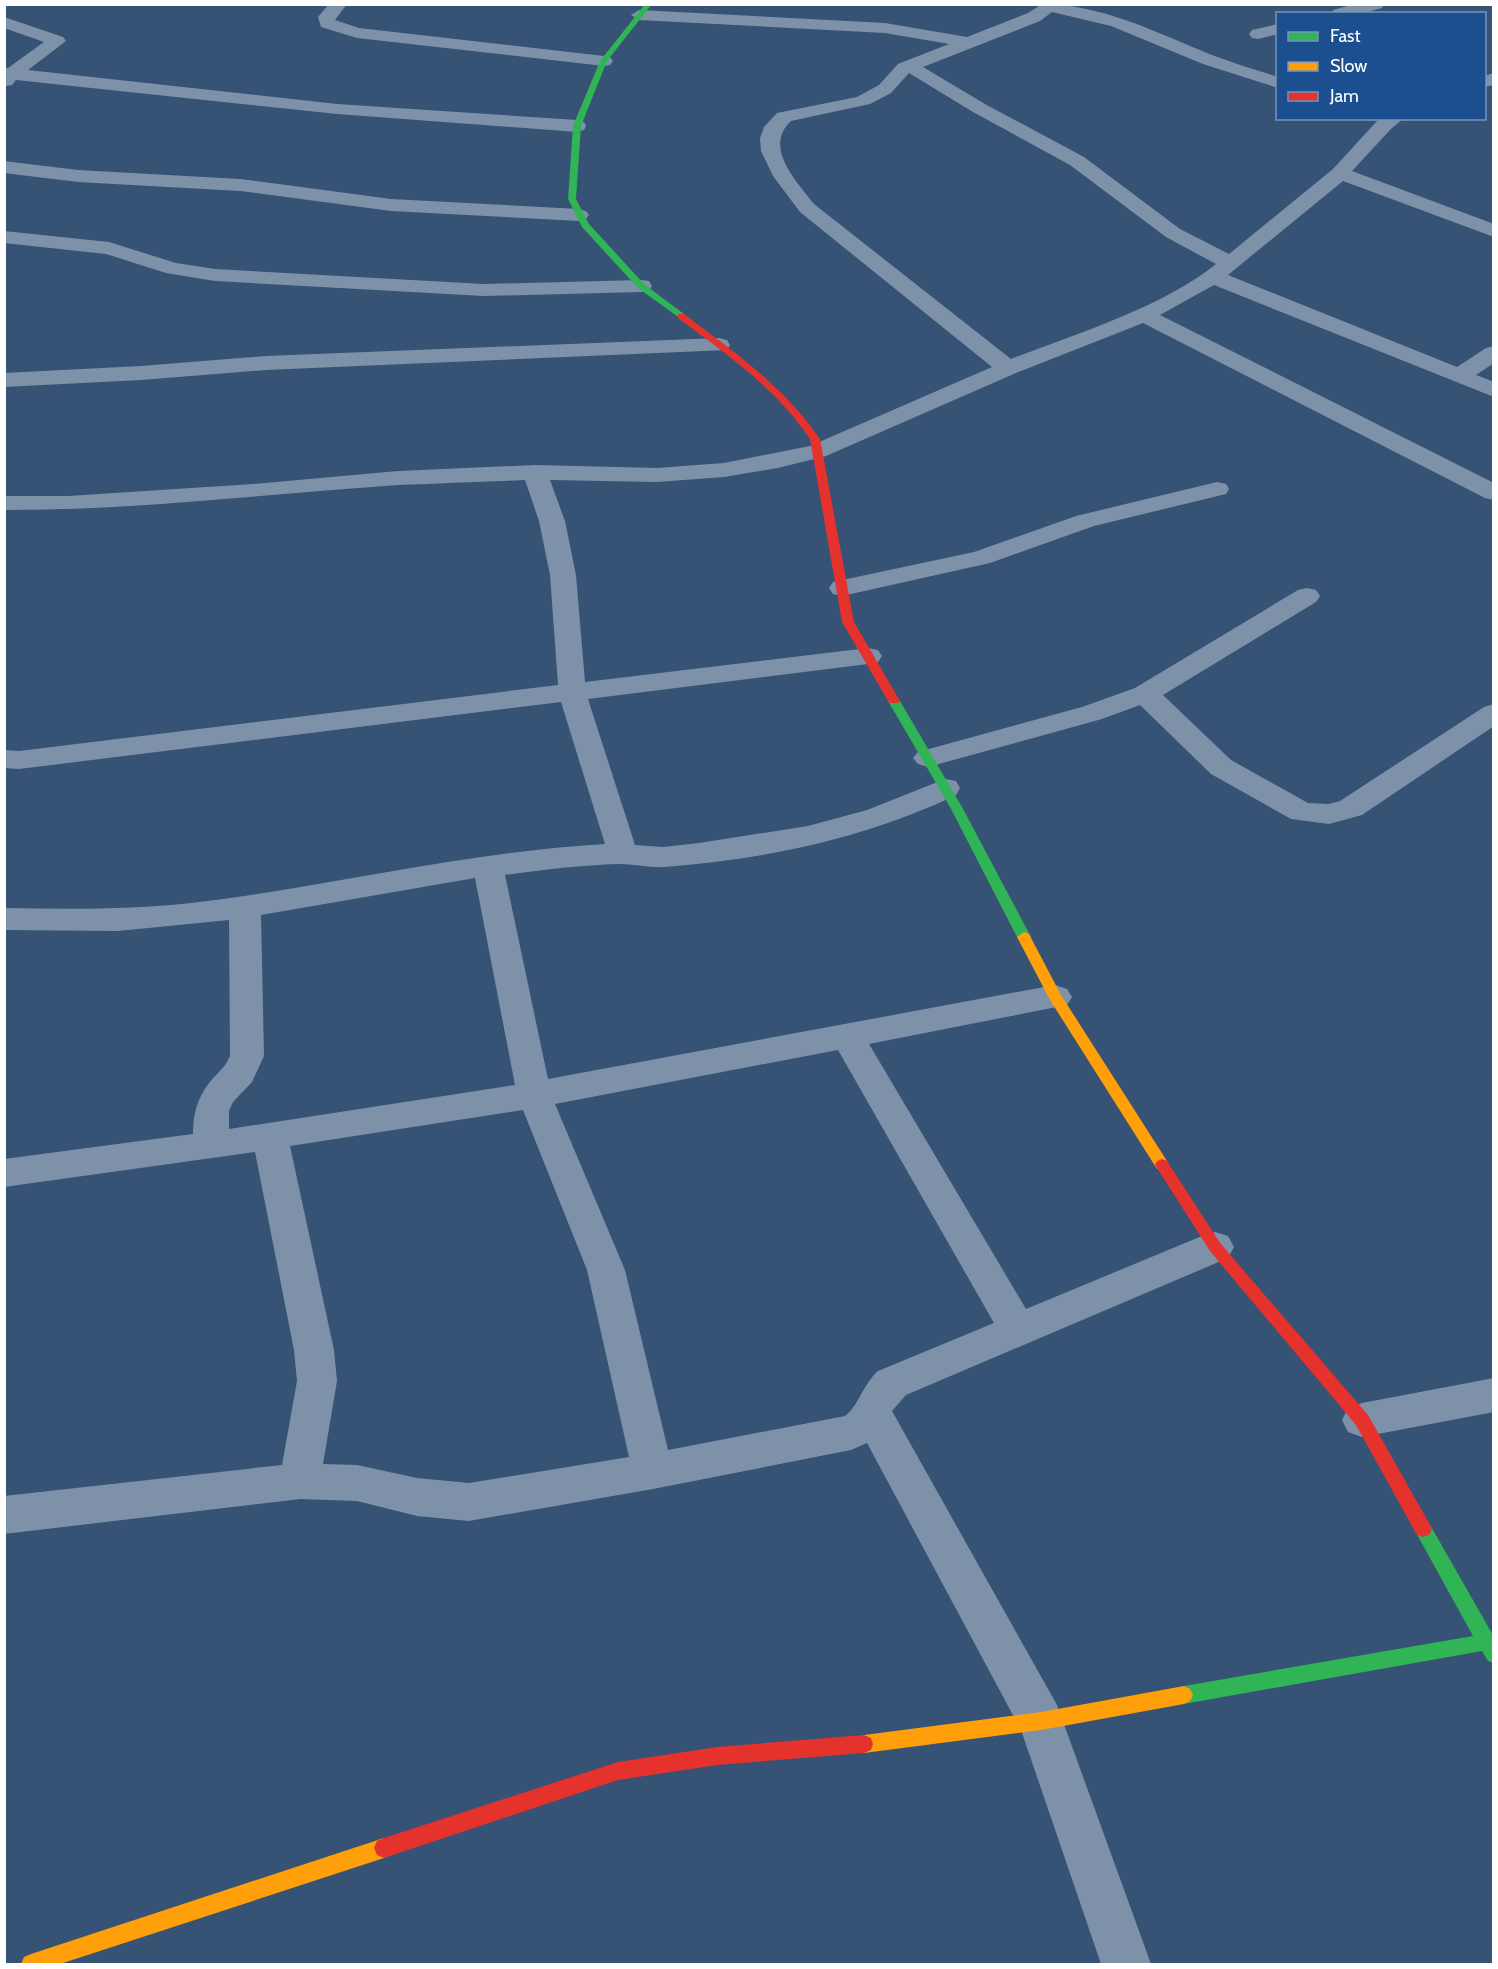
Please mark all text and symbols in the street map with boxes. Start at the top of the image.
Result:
legend [1276,12,1486,120]
text: Fast [1330,25,1361,47]
text: Slow [1330,55,1367,77]
text: Jam [1329,85,1359,107]

